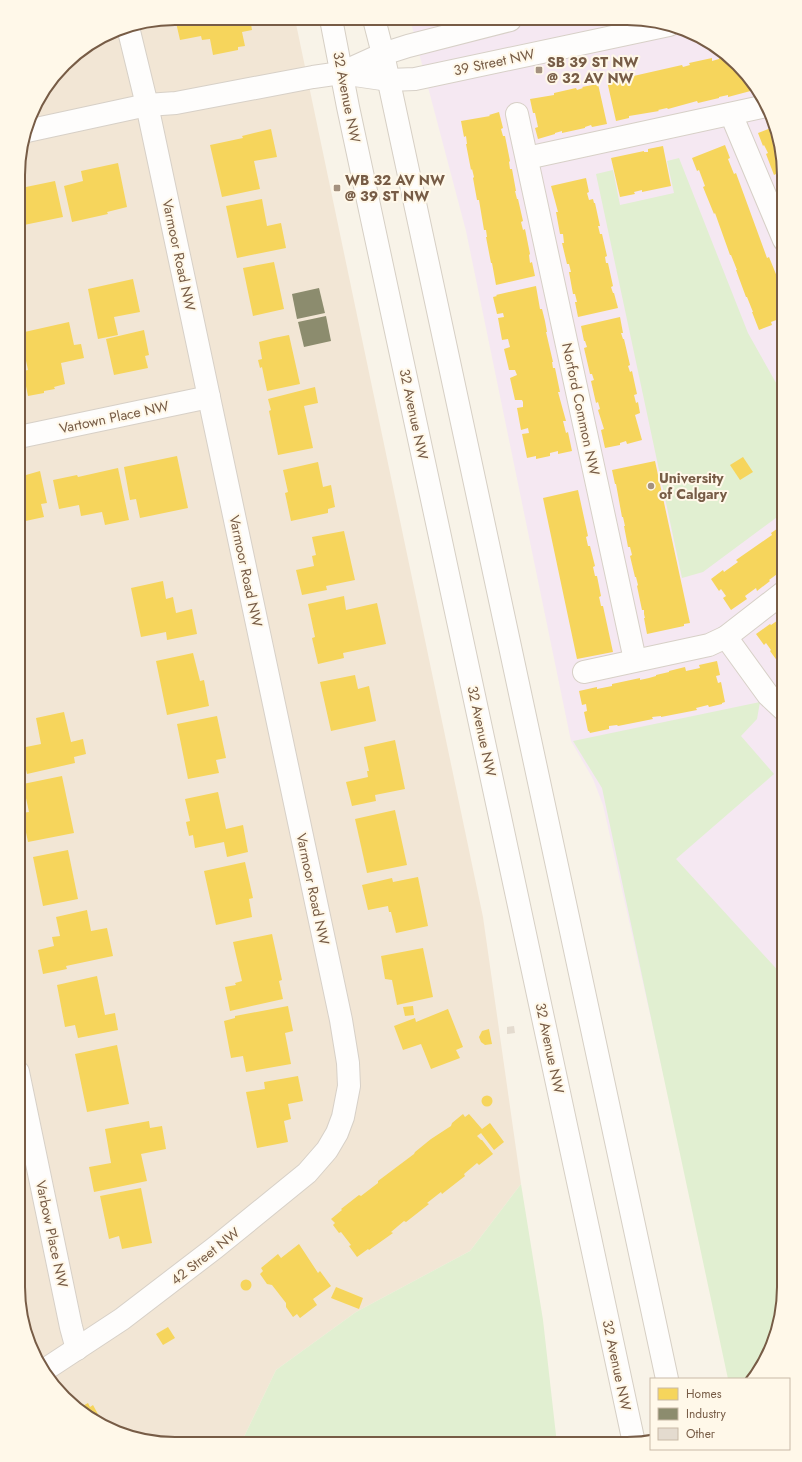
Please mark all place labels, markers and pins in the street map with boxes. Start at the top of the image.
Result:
place label: SB 39 ST NW @ 32 AV NW [547,52,638,88]
marker: SB 39 ST NW @ 32 AV NW [534,65,544,75]
place label: WB 32 AV NW @ 39 ST NW [345,170,445,206]
marker: WB 32 AV NW @ 39 ST NW [332,183,342,193]
place label: University of Calgary [659,468,728,504]
marker: University of Calgary [646,481,656,491]

